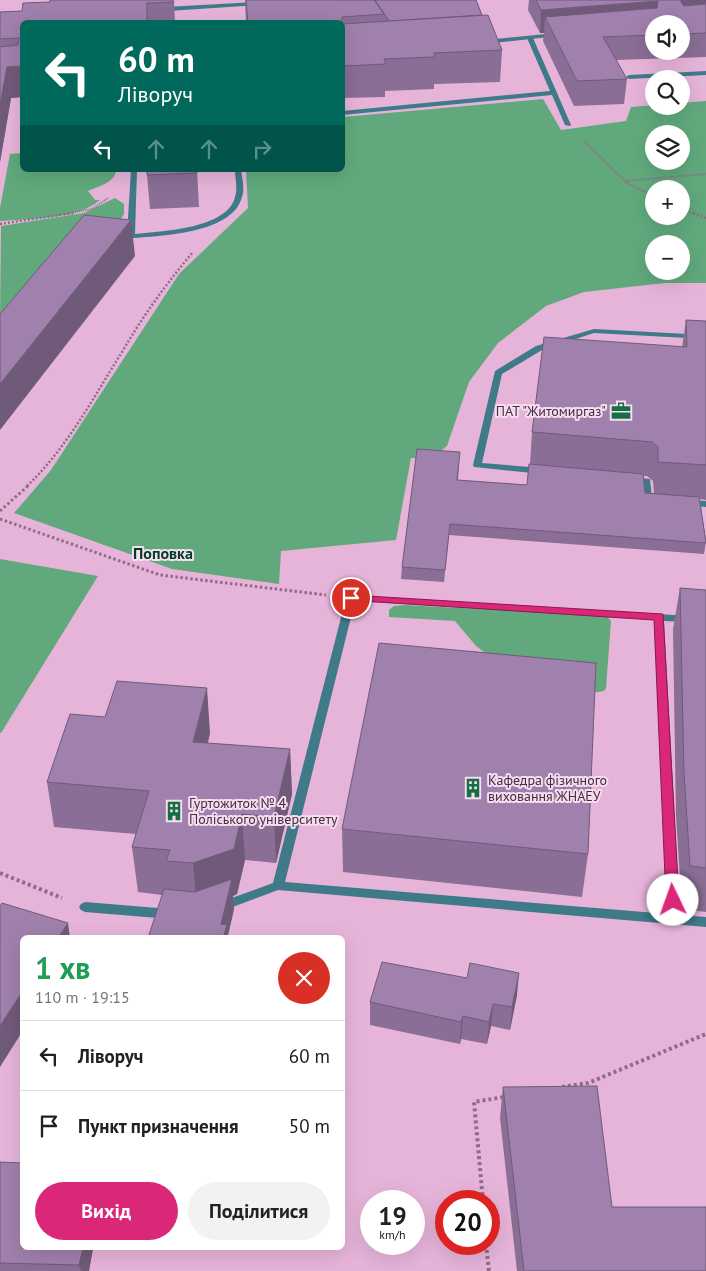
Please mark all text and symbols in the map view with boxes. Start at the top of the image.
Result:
map controls [645,15,690,280]
button: sound [645,15,690,60]
text: 60 m [118,36,195,82]
icon: left [35,40,100,105]
button: search [645,70,690,115]
text: Ліворуч [118,80,193,108]
button: layers [645,125,690,170]
icon: left [89,135,117,163]
icon: ahead [142,135,170,163]
icon: ahead [195,135,223,163]
icon: right [248,135,276,163]
button: + [645,180,690,225]
button: − [645,235,690,280]
office icon: ПАТ "Житомиргаз" [610,400,632,422]
place label: ПАТ "Житомиргаз" [496,402,606,420]
district label: Поповка [133,543,193,563]
pin [330,577,372,619]
icon: arrive [337,584,365,612]
place label: Кафедра фізичного виховання ЖНАЕУ [488,771,607,805]
building icon: Кафедра фізичного виховання ЖНАЕУ [462,777,484,799]
place label: Гуртожиток № 4 Поліського університету [189,794,338,828]
building icon: Гуртожиток № 4 Поліського університету [163,800,185,822]
position arrow [646,873,698,925]
text: 1 хв [35,948,91,987]
button: close [278,952,330,1004]
text: 110 m · 19:15 [35,987,130,1007]
icon: left [35,1042,63,1070]
text: Ліворуч [78,1044,143,1068]
text: 60 m [289,1044,330,1068]
icon: arrive [35,1112,63,1140]
text: Пункт призначення [78,1114,239,1138]
text: 50 m [289,1114,330,1138]
button: Вихід [35,1182,178,1240]
button: Поділитися [188,1182,330,1240]
speed limit sign: 20 [435,1190,500,1255]
text: 19 [378,1200,407,1232]
text: km/h [379,1227,406,1242]

